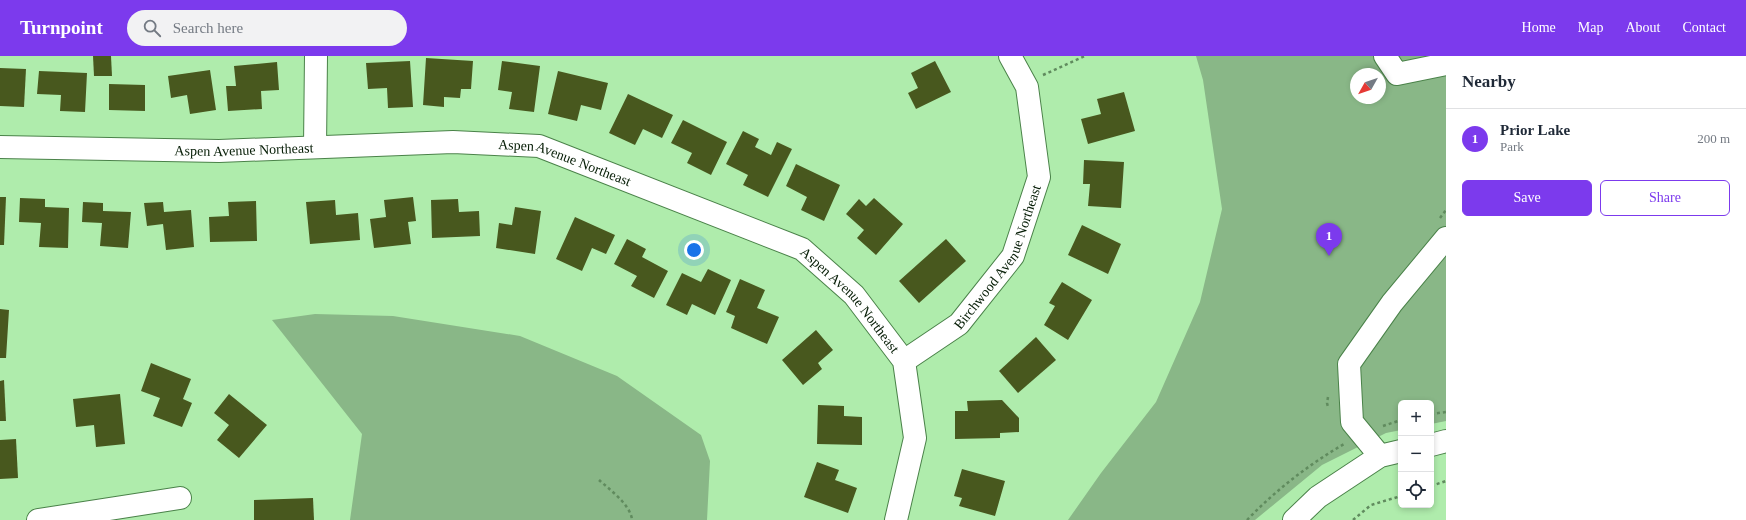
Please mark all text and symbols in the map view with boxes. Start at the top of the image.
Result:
search box [127,10,407,46]
text: Turnpoint [20,17,103,38]
icon: search [141,17,163,39]
text: Search here [173,20,243,36]
text: Home [1522,20,1556,35]
text: Map [1578,20,1603,35]
text: About [1625,20,1660,35]
text: Contact [1682,20,1726,35]
north arrow [1350,68,1386,104]
text: Nearby [1462,72,1516,91]
text: Prior Lake [1500,122,1570,138]
text: 1 [1472,131,1478,146]
text: 200 m [1697,131,1730,146]
street label: Aspen Avenue Northeast [498,137,633,189]
text: Park [1500,139,1524,154]
street label: Aspen Avenue Northeast [174,140,314,159]
button: Save [1462,180,1592,216]
button: Share [1600,180,1730,216]
street label: Birchwood Avenue Northeast [951,183,1043,332]
pin: 1 [1316,223,1342,256]
your location [684,240,704,260]
street label: Aspen Avenue Northeast [798,244,903,356]
map controls [1398,400,1434,508]
button: + [1398,400,1434,436]
button: − [1398,436,1434,472]
button: locate [1398,472,1434,508]

